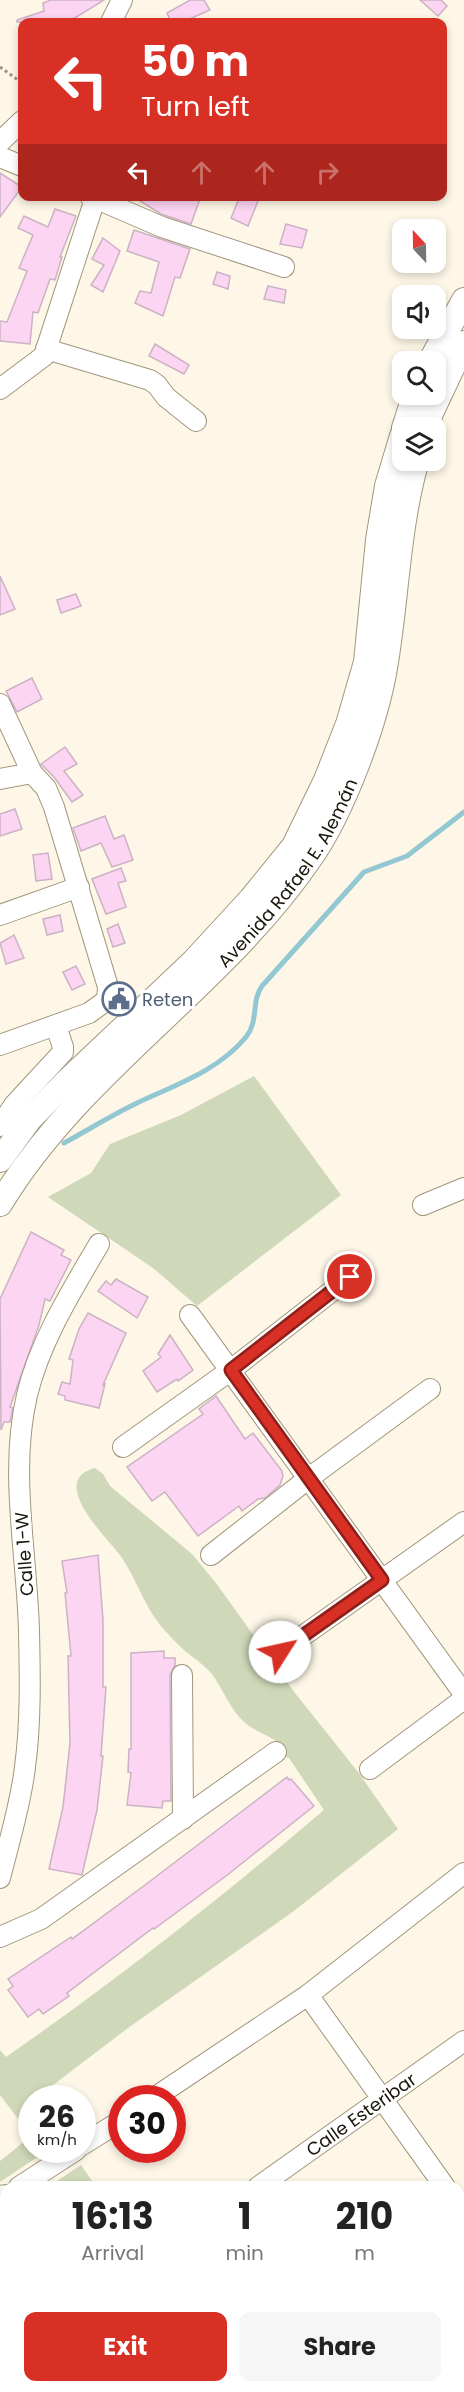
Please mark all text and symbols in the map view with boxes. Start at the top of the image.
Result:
text: 50 m [141,32,249,91]
icon: left [42,42,120,120]
text: Turn left [141,88,250,125]
icon: left [122,156,155,189]
icon: ahead [185,156,218,189]
icon: ahead [248,156,281,189]
icon: right [311,156,344,189]
north arrow [392,219,446,273]
map controls [392,219,446,471]
button: sound [392,285,446,339]
button: search [392,351,446,405]
button: layers [392,417,446,471]
street label: Avenida Rafael E. Alemán [212,774,363,973]
public building icon: Reten [101,981,137,1017]
place label: Reten [142,987,193,1012]
pin [324,1251,375,1302]
icon: arrive [333,1260,366,1293]
street label: Calle 1-W [9,1511,39,1597]
position arrow [248,1620,312,1684]
street label: Calle Esteribar [301,2066,421,2162]
speed limit sign: 30 [108,2085,186,2163]
text: 26 [39,2095,75,2138]
text: km/h [37,2129,77,2150]
text: 16:13 [72,2191,154,2242]
text: 1 [238,2191,251,2242]
text: 210 [336,2191,393,2242]
text: Arrival [81,2239,144,2267]
text: min [226,2239,264,2267]
text: m [354,2239,375,2267]
button: Exit [24,2312,227,2381]
button: Share [239,2312,441,2381]

